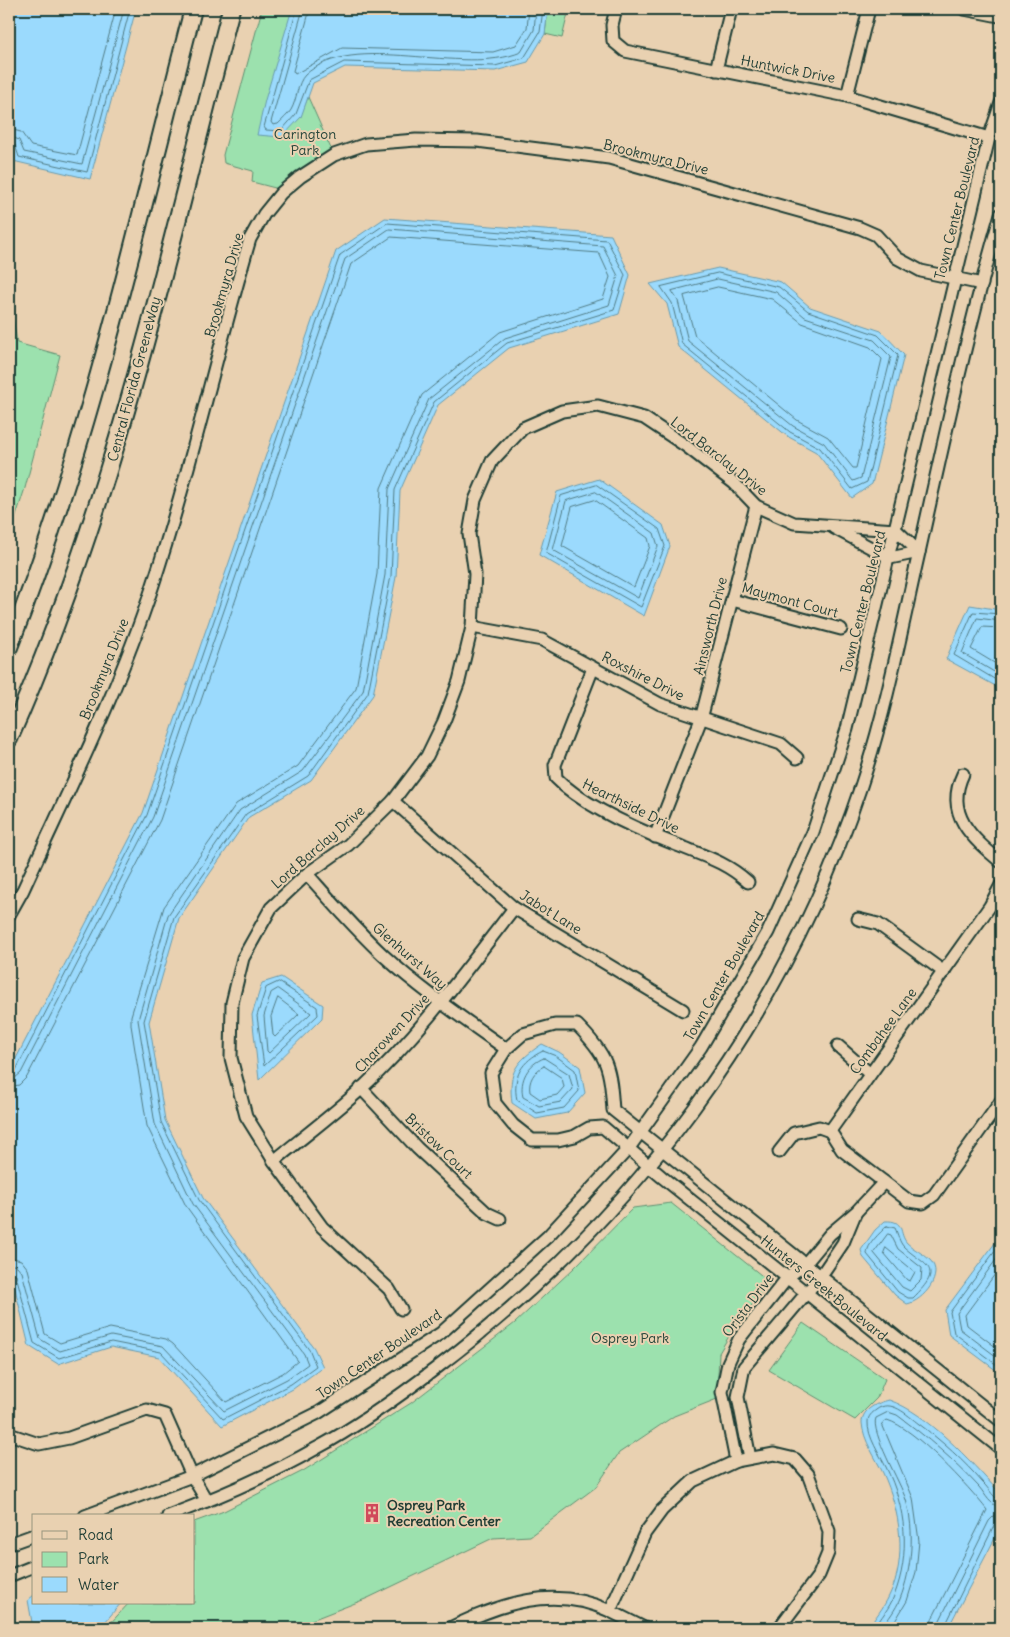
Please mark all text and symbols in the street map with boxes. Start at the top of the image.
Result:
street label: Huntwick Drive [739,51,837,87]
park label: Carington Park [274,125,336,159]
street label: Brookmyra Drive [602,135,710,179]
street label: Town Center Boulevard [931,135,983,281]
street label: Brookmyra Drive [200,231,248,339]
street label: Central Florida GreeneWay [103,294,165,464]
street label: Lord Barclay Drive [667,413,771,499]
street label: Town Center Boulevard [837,529,889,675]
street label: Ainsworth Drive [689,575,731,677]
street label: Maymont Court [740,579,840,622]
street label: Brookmyra Drive [75,616,133,722]
street label: Roxshire Drive [599,648,687,704]
street label: Hearthside Drive [580,775,682,837]
street label: Lord Barclay Drive [268,802,368,892]
street label: Jabot Lane [517,886,585,938]
street label: Town Center Boulevard [680,908,768,1044]
street label: Glenhurst Way [369,919,451,993]
street label: Combahee Lane [846,984,920,1078]
street label: Charowen Drive [351,990,433,1076]
street label: Bristow Court [402,1109,477,1183]
street label: Hunters Creek Boulevard [757,1231,891,1345]
street label: Orista Drive [718,1270,778,1340]
street label: Town Center Boulevard [313,1306,445,1402]
park label: Osprey Park [591,1329,669,1347]
place label: Osprey Park Recreation Center [387,1496,501,1530]
building icon: Osprey Park Recreation Center [361,1502,383,1524]
legend [32,1514,195,1604]
text: Road [78,1525,113,1544]
text: Park [78,1549,109,1568]
text: Water [78,1575,119,1594]

